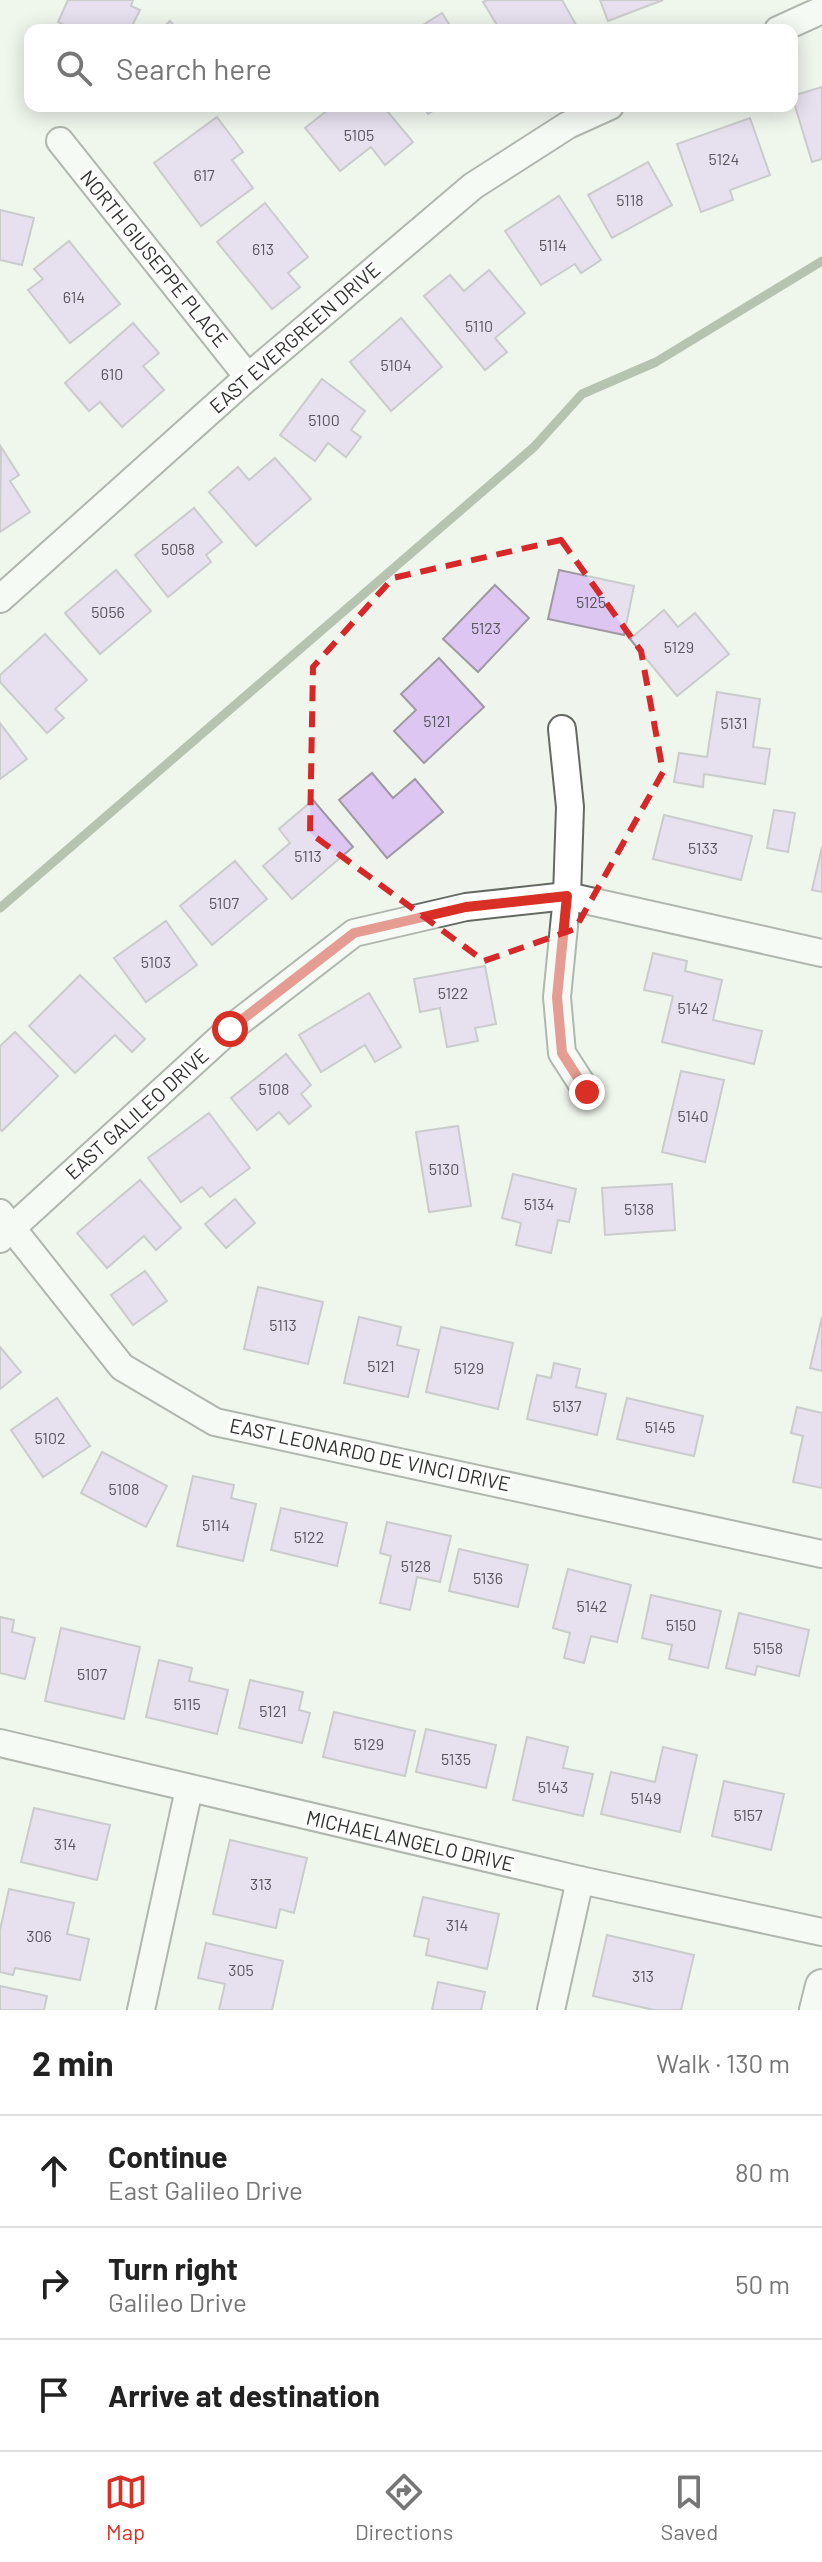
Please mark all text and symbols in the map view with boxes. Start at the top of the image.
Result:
search box [24,24,798,112]
icon: search [52,46,96,90]
text: Search here [116,50,272,86]
house number: 5105 [344,125,374,144]
house number: 5124 [709,149,739,168]
street label: NORTH GIUSEPPE PLACE [76,165,234,352]
house number: 617 [193,165,215,184]
house number: 5118 [616,190,644,209]
house number: 5114 [539,235,567,254]
house number: 613 [252,239,274,258]
street label: EAST EVERGREEN DRIVE [204,257,384,418]
house number: 614 [63,287,85,306]
house number: 5110 [465,316,493,335]
house number: 5104 [380,355,412,374]
house number: 610 [101,364,123,383]
house number: 5100 [308,410,340,429]
house number: 5058 [161,539,195,558]
house number: 5125 [576,592,606,611]
house number: 5056 [91,602,125,621]
house number: 5123 [471,618,501,637]
house number: 5129 [664,637,694,656]
house number: 5121 [423,711,451,730]
house number: 5131 [720,713,748,732]
house number: 5133 [688,838,718,857]
house number: 5113 [294,846,322,865]
house number: 5107 [209,893,239,912]
house number: 5103 [141,952,171,971]
house number: 5122 [438,983,468,1002]
house number: 5142 [678,998,708,1017]
route start [212,1011,248,1047]
street label: EAST GALILEO DRIVE [60,1043,213,1184]
route end [569,1074,605,1110]
house number: 5108 [259,1079,289,1098]
house number: 5140 [677,1106,709,1125]
house number: 5130 [429,1159,459,1178]
house number: 5134 [524,1194,554,1213]
house number: 5138 [624,1199,654,1218]
house number: 5113 [269,1315,297,1334]
house number: 5121 [367,1356,395,1375]
house number: 5129 [454,1358,484,1377]
house number: 5137 [552,1396,582,1415]
street label: EAST LEONARDO DE VINCI DRIVE [228,1413,513,1496]
house number: 5145 [645,1417,675,1436]
house number: 5102 [35,1428,66,1447]
house number: 5108 [109,1479,139,1498]
house number: 5114 [202,1515,230,1534]
house number: 5122 [294,1527,324,1546]
house number: 5128 [401,1556,431,1575]
house number: 5136 [473,1568,503,1587]
house number: 5142 [577,1596,607,1615]
house number: 5150 [666,1615,696,1634]
house number: 5158 [753,1638,783,1657]
house number: 5107 [77,1664,107,1683]
house number: 5115 [173,1694,201,1713]
house number: 5121 [259,1701,287,1720]
house number: 5129 [354,1734,384,1753]
house number: 5135 [441,1749,471,1768]
house number: 5143 [538,1777,568,1796]
house number: 5149 [631,1788,661,1807]
street label: MICHAELANGELO DRIVE [304,1804,516,1876]
house number: 5157 [733,1805,763,1824]
house number: 314 [54,1834,76,1853]
house number: 313 [250,1874,272,1893]
house number: 314 [446,1915,468,1934]
house number: 306 [26,1926,52,1945]
house number: 305 [228,1960,254,1979]
house number: 313 [632,1966,654,1985]
text: 2 min [32,2042,114,2083]
text: Walk · 130 m [656,2047,790,2078]
text: Continue [108,2138,228,2174]
icon: ahead [32,2149,76,2193]
text: 80 m [735,2156,790,2187]
text: East Galileo Drive [108,2174,303,2205]
text: Turn right [108,2250,238,2286]
icon: right [32,2261,76,2305]
text: 50 m [735,2268,790,2299]
text: Galileo Drive [108,2286,247,2317]
icon: arrive [32,2373,76,2417]
text: Arrive at destination [108,2377,380,2413]
tab: Map [104,2470,148,2544]
tab: Directions [355,2470,453,2544]
tab: Saved [661,2470,718,2544]

